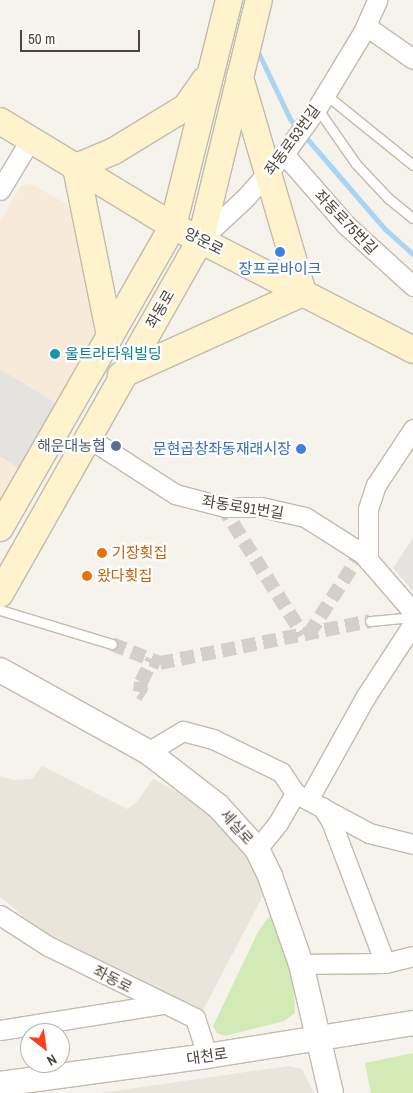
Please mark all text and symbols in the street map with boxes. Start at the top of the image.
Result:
scale bar [22,20,142,52]
text: 50 m [28,28,55,49]
street label: 좌동로53번길 [260,101,324,179]
street label: 좌동로75번길 [311,186,381,258]
street label: 양운로 [181,224,227,258]
marker: 장프로바이크 [274,246,286,258]
place label: 장프로바이크 [239,260,321,278]
street label: 좌동로 [142,287,178,331]
place label: 울트라타워빌딩 [65,345,162,363]
marker: 울트라타워빌딩 [49,348,61,360]
place label: 해운대농협 [37,437,106,455]
marker: 해운대농협 [110,440,122,452]
place label: 문현곱창좌동재래시장 [153,440,291,458]
marker: 문현곱창좌동재래시장 [295,443,307,455]
street label: 좌동로91번길 [201,492,285,522]
place label: 기장횟집 [112,544,167,562]
marker: 기장횟집 [96,547,108,559]
place label: 왔다횟집 [97,567,152,585]
marker: 왔다횟집 [81,570,93,582]
street label: 세실로 [216,806,258,848]
street label: 좌동로 [90,962,136,996]
north arrow [20,1023,70,1073]
street label: 대천로 [185,1044,229,1068]
text: N [44,1050,60,1070]

